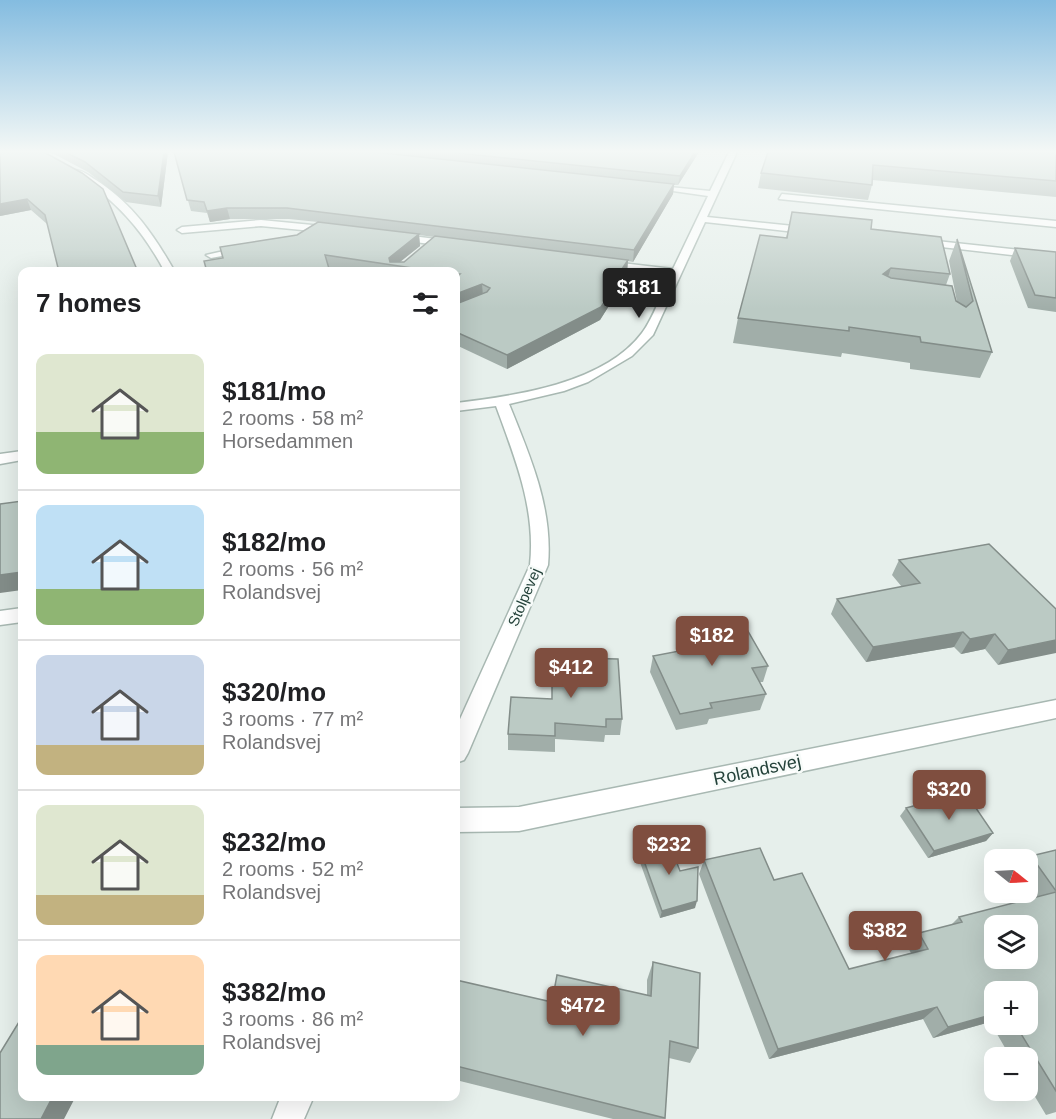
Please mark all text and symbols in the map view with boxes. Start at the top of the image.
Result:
pin: $181 [603,268,675,319]
text: $181 [617,276,661,298]
icon: filters [409,287,442,320]
text: 7 homes [36,288,142,318]
text: $181/mo [222,376,326,406]
icon: home [84,378,156,450]
text: 2 rooms · 58 m² [222,407,363,429]
text: Horsedammen [222,430,353,452]
text: $182/mo [222,527,326,557]
icon: home [84,529,156,601]
text: 2 rooms · 56 m² [222,558,363,580]
street label: Stolpevej [504,565,544,629]
text: Rolandsvej [222,581,321,603]
pin: $182 [676,616,748,667]
text: $182 [690,624,734,646]
pin: $412 [535,648,607,699]
text: $412 [549,656,593,678]
text: $320/mo [222,677,326,707]
icon: home [84,679,156,751]
text: 3 rooms · 77 m² [222,708,363,730]
text: Rolandsvej [222,731,321,753]
street label: Rolandsvej [711,751,803,789]
pin: $320 [913,770,985,821]
text: $320 [927,778,971,800]
pin: $232 [633,825,705,876]
text: $232/mo [222,827,326,857]
icon: home [84,829,156,901]
text: $232 [647,833,691,855]
north arrow [984,849,1038,903]
map controls [984,849,1038,1101]
text: 2 rooms · 52 m² [222,858,363,880]
text: Rolandsvej [222,881,321,903]
pin: $382 [849,911,921,962]
button: layers [984,915,1038,969]
text: $382 [863,919,907,941]
text: $382/mo [222,977,326,1007]
icon: home [84,979,156,1051]
button: + [984,981,1038,1035]
pin: $472 [547,986,619,1037]
text: $472 [561,994,605,1016]
text: 3 rooms · 86 m² [222,1008,363,1030]
text: Rolandsvej [222,1031,321,1053]
button: − [984,1047,1038,1101]

